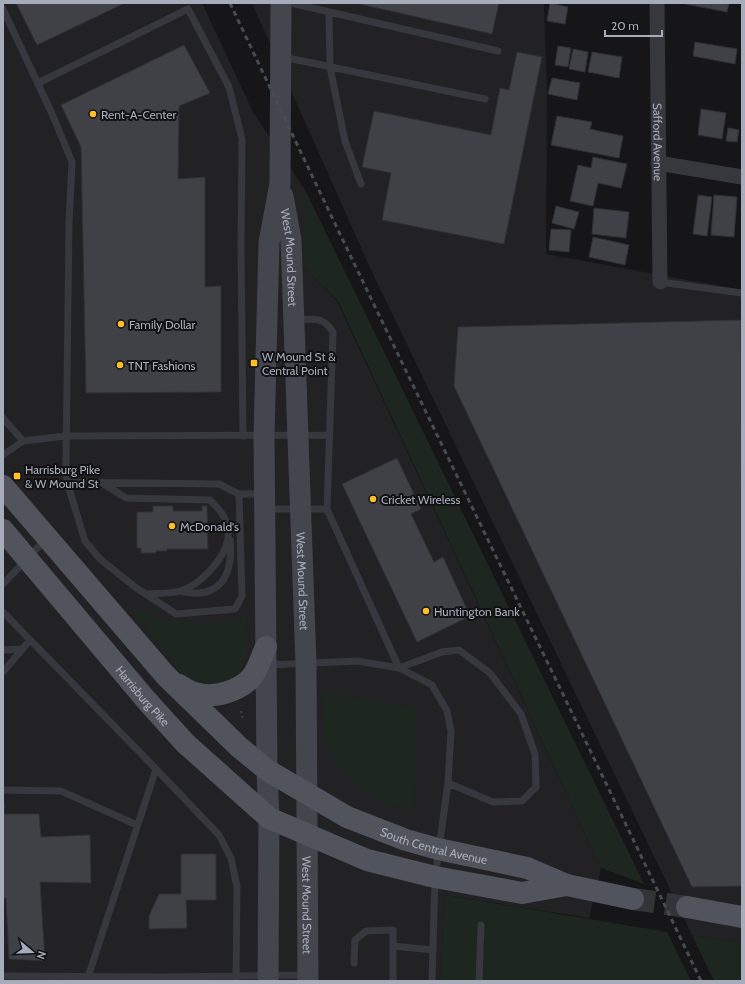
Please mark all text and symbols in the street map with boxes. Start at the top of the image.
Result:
scale bar [605,12,662,38]
text: 20 m [611,18,639,33]
street label: Safford Avenue [651,103,666,181]
place label: Rent-A-Center [101,107,176,122]
marker: Rent-A-Center [88,109,98,119]
street label: West Mound Street [278,207,301,307]
place label: Family Dollar [129,317,196,332]
marker: Family Dollar [116,319,126,329]
place label: W Mound St & Central Point [262,349,336,378]
place label: TNT Fashions [128,358,196,373]
marker: W Mound St & Central Point [249,358,259,368]
marker: TNT Fashions [115,360,125,370]
place label: Harrisburg Pike & W Mound St [25,462,100,491]
marker: Harrisburg Pike & W Mound St [12,471,22,481]
place label: Cricket Wireless [381,492,461,507]
marker: Cricket Wireless [368,494,378,504]
place label: McDonald's [180,519,239,534]
marker: McDonald's [167,521,177,531]
street label: West Mound Street [294,532,312,630]
place label: Huntington Bank [434,604,520,619]
marker: Huntington Bank [421,606,431,616]
street label: Harrisburg Pike [113,662,173,729]
street label: South Central Avenue [378,823,489,867]
street label: West Mound Street [300,856,315,954]
north arrow [12,932,52,972]
text: N [34,949,49,961]

